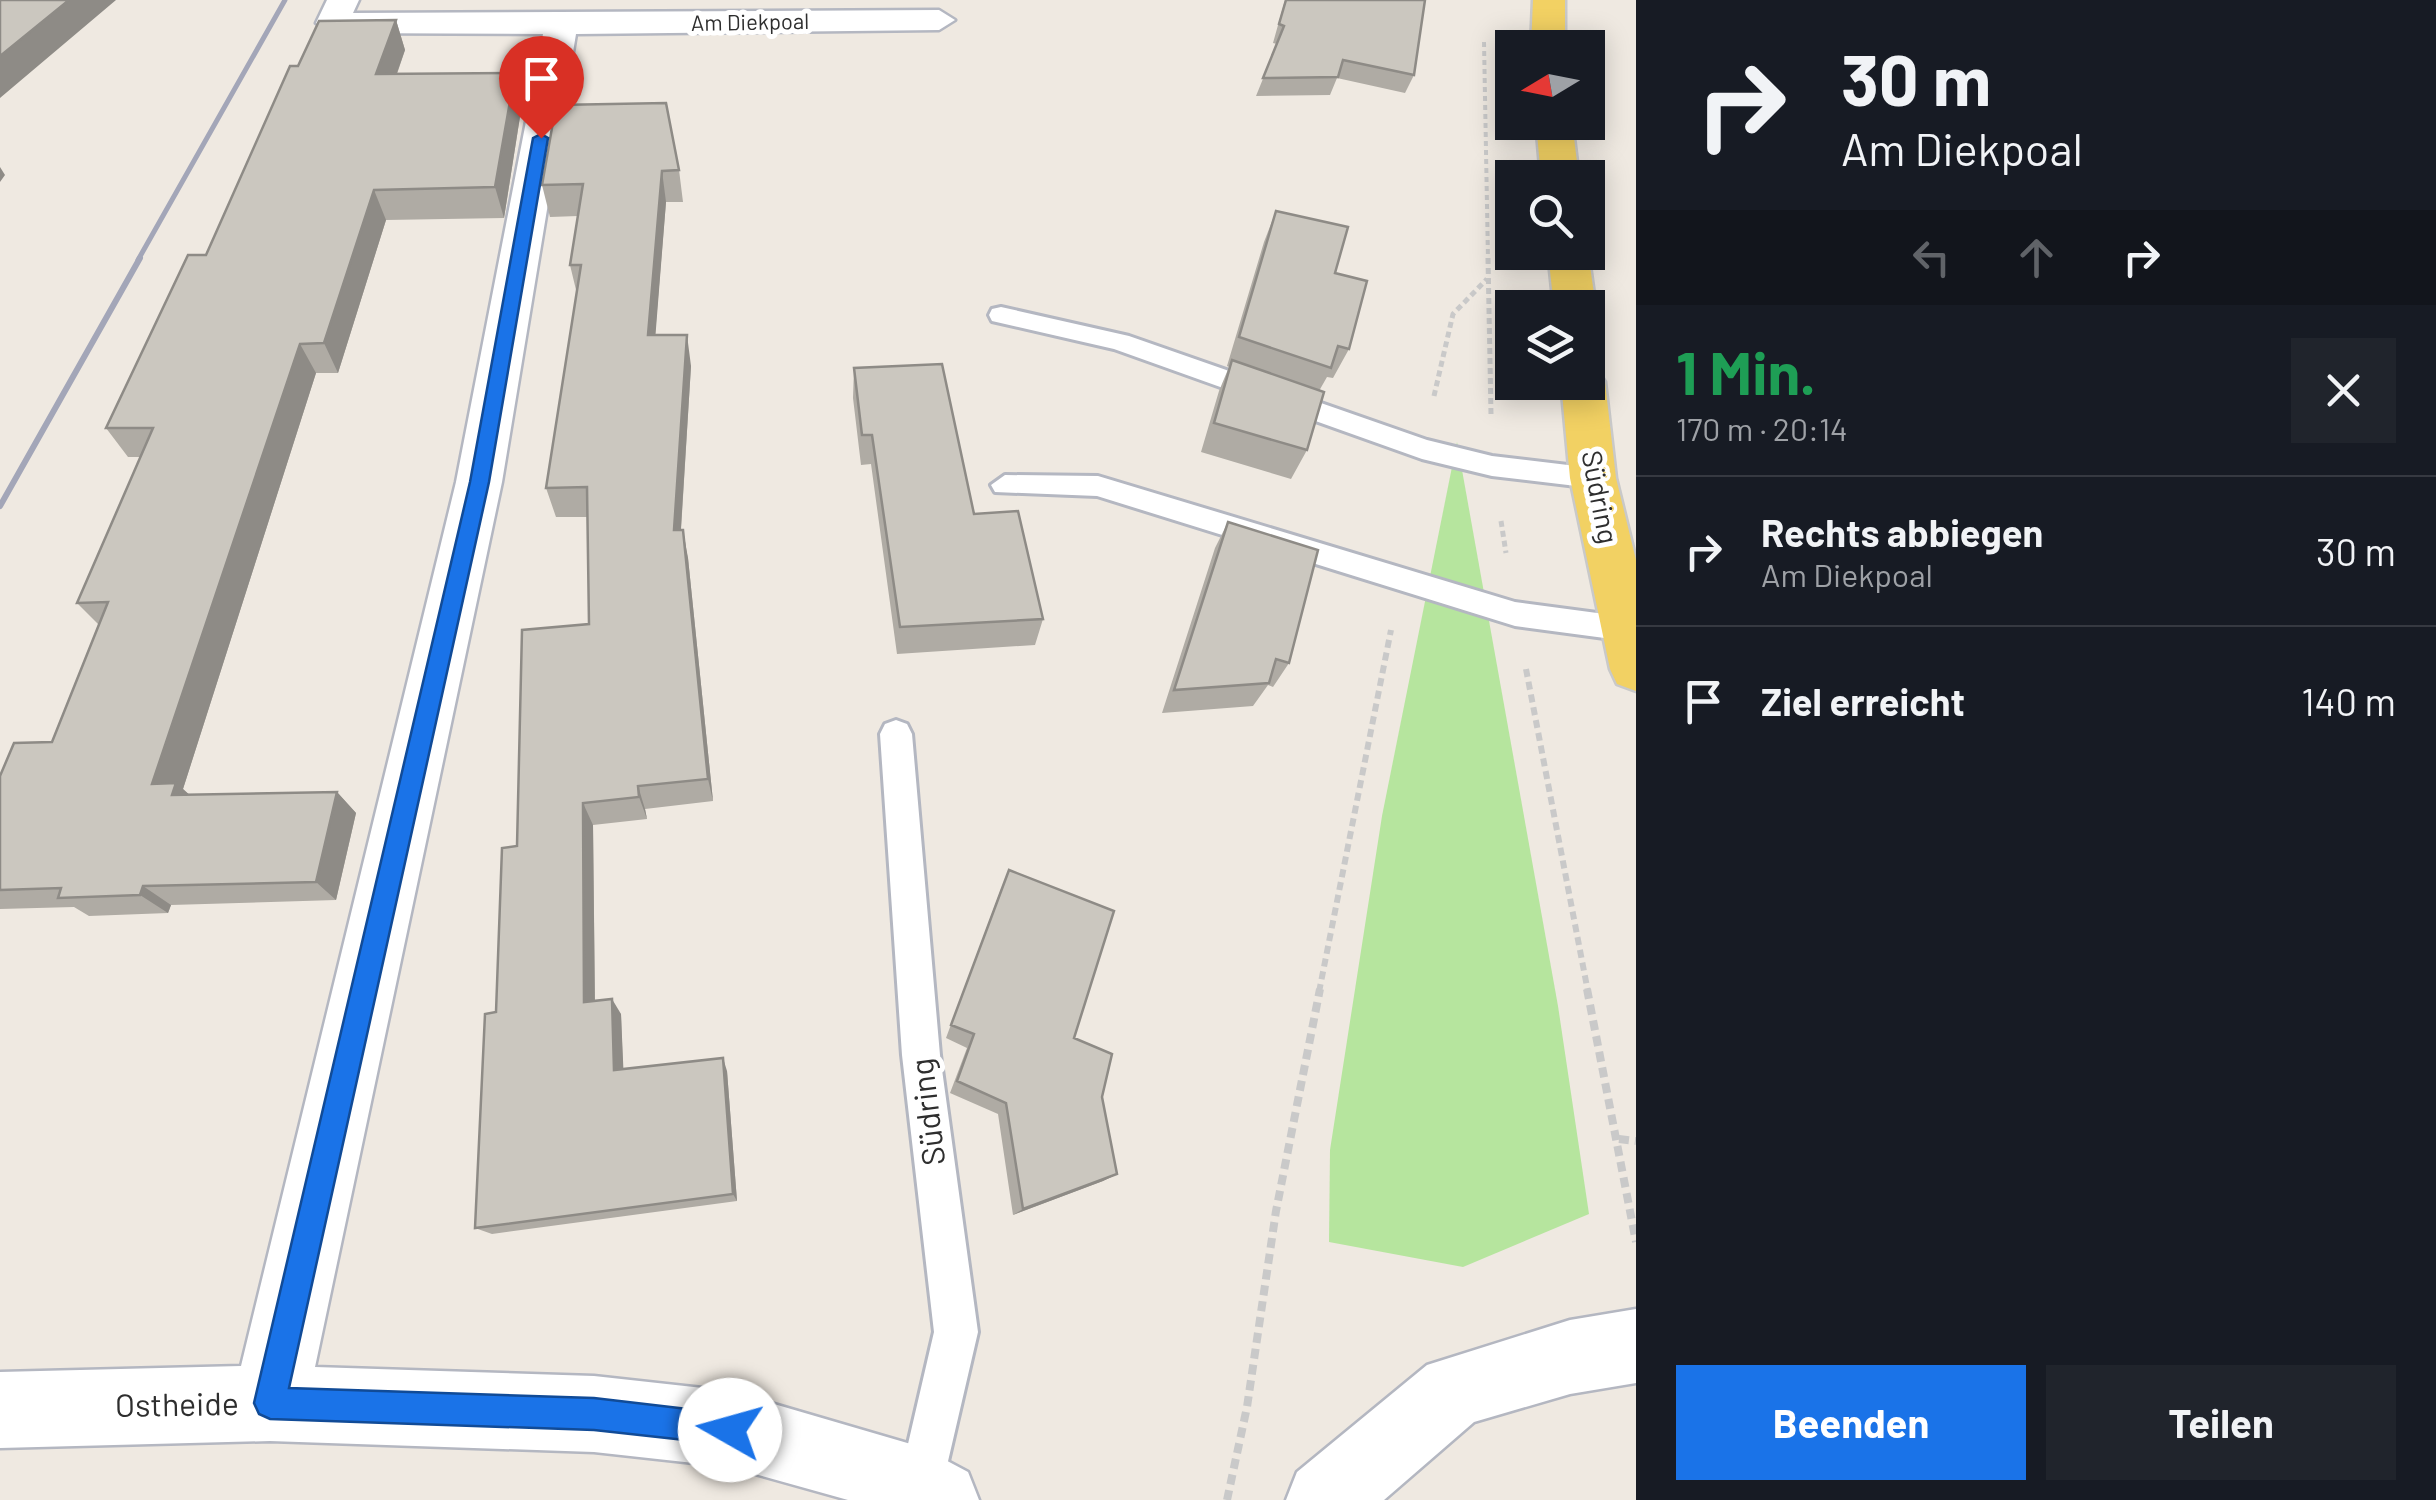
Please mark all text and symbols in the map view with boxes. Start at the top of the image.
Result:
street label: Am Diekpoal [691,7,809,35]
north arrow [1495,30,1605,140]
map controls [1495,30,1605,400]
pin [499,36,584,139]
text: 30 m [1841,36,1991,120]
icon: right [1676,40,1806,170]
icon: arrive [514,51,569,106]
text: Am Diekpoal [1841,121,2083,175]
button: search [1495,160,1605,270]
icon: left [1904,230,1959,285]
icon: ahead [2009,230,2064,285]
icon: right [2114,230,2169,285]
button: layers [1495,290,1605,400]
text: 1 Min. [1676,335,1816,407]
button: close [2291,338,2396,443]
text: 170 m · 20:14 [1676,409,1848,447]
street label: Südring [1575,447,1627,546]
text: Rechts abbiegen [1761,509,2043,555]
icon: right [1676,524,1731,579]
text: 30 m [2316,528,2396,574]
text: Am Diekpoal [1761,555,1933,593]
icon: arrive [1676,674,1731,729]
text: Ziel erreicht [1761,678,1965,724]
text: 140 m [2301,678,2396,724]
street label: Südring [901,1057,951,1168]
button: Beenden [1676,1365,2026,1480]
button: Teilen [2046,1365,2396,1480]
position arrow [678,1378,782,1482]
street label: Ostheide [115,1383,239,1423]

